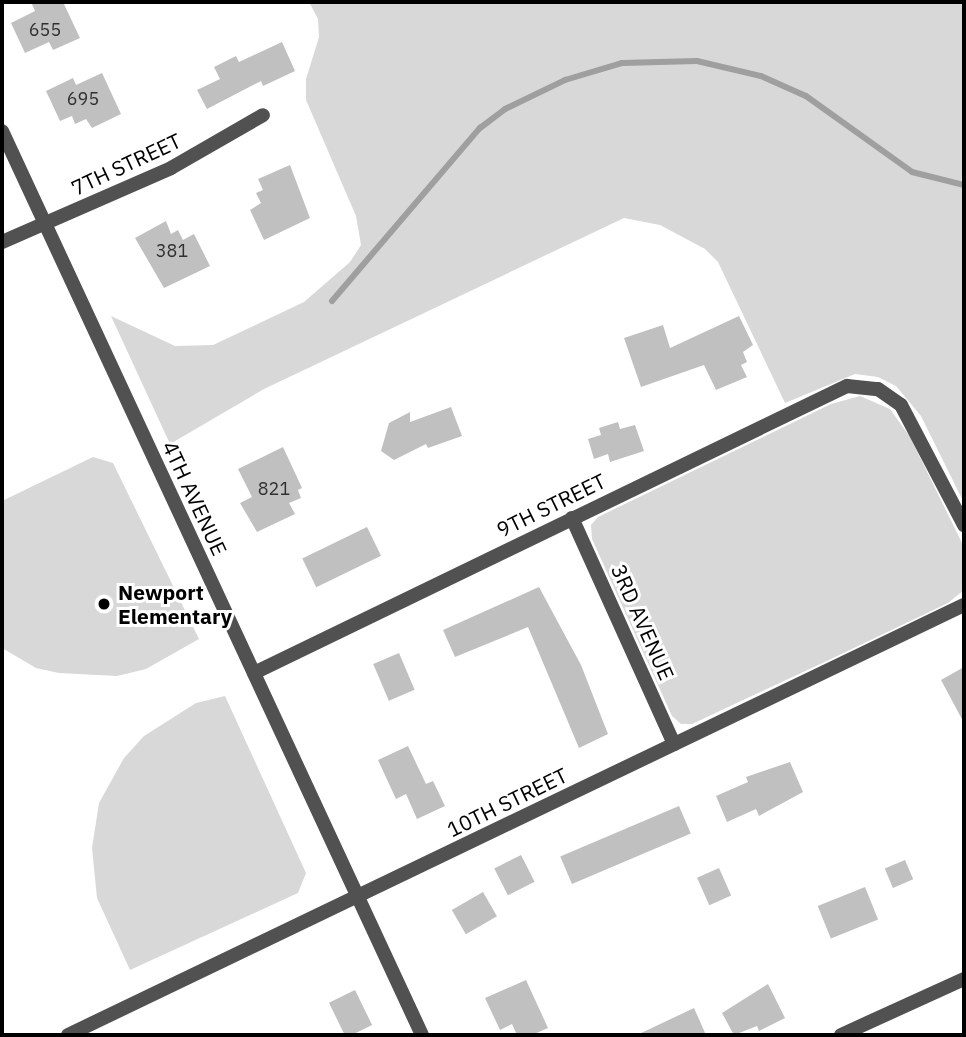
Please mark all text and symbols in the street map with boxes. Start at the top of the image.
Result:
house number: 655 [29,19,61,41]
house number: 695 [67,88,99,110]
street label: 7TH STREET [67,128,185,200]
house number: 381 [156,240,188,262]
street label: 4TH AVENUE [158,437,232,559]
street label: 9TH STREET [492,468,610,542]
house number: 821 [258,478,290,500]
street label: 3RD AVENUE [606,560,680,684]
place label: Newport Elementary [118,579,232,629]
marker: Newport Elementary [96,596,112,612]
street label: 10TH STREET [443,762,571,842]

